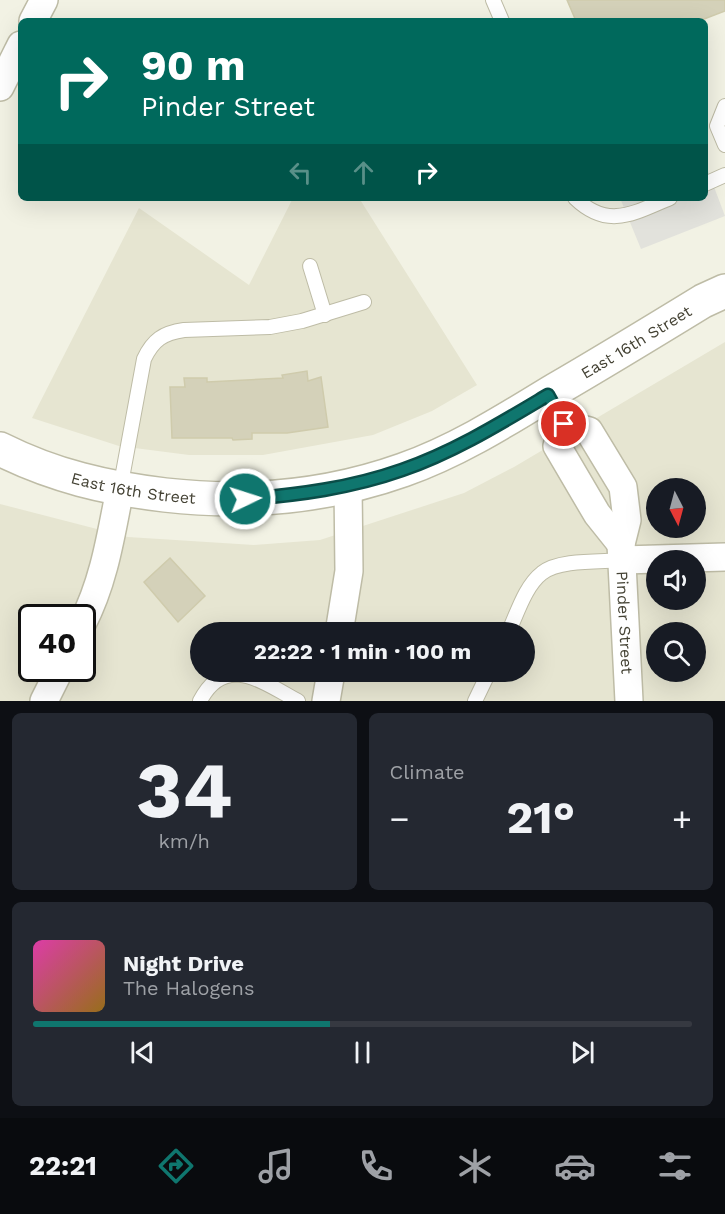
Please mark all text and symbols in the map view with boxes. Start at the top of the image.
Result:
text: 90 m [141,41,245,90]
icon: right [42,42,120,120]
text: Pinder Street [141,91,315,123]
icon: left [284,156,317,189]
icon: ahead [347,156,380,189]
icon: right [410,156,443,189]
street label: East 16th Street [577,301,695,382]
pin [538,398,589,449]
icon: arrive [547,407,580,440]
position arrow [213,467,277,531]
street label: East 16th Street [69,468,197,507]
north arrow [646,478,706,538]
map controls [646,478,706,682]
button: sound [646,550,706,610]
street label: Pinder Street [613,570,637,675]
speed limit sign: 40 [18,604,96,682]
button: search [646,622,706,682]
text: 22:22 · 1 min · 100 m [254,639,471,664]
text: 34 [136,744,233,836]
text: Climate [390,760,465,784]
text: 21° [507,791,575,844]
text: − [390,799,409,838]
text: + [672,799,692,838]
text: km/h [158,829,210,853]
text: Night Drive [123,951,244,976]
text: The Halogens [123,976,255,1000]
icon: previous [126,1036,159,1069]
icon: pause [346,1036,379,1069]
icon: next [566,1036,599,1069]
icon: directions [155,1145,197,1187]
icon: music [255,1145,297,1187]
icon: phone [355,1145,397,1187]
icon: climate [454,1145,496,1187]
icon: car [554,1145,596,1187]
icon: filters [654,1145,696,1187]
text: 22:21 [29,1150,97,1182]

